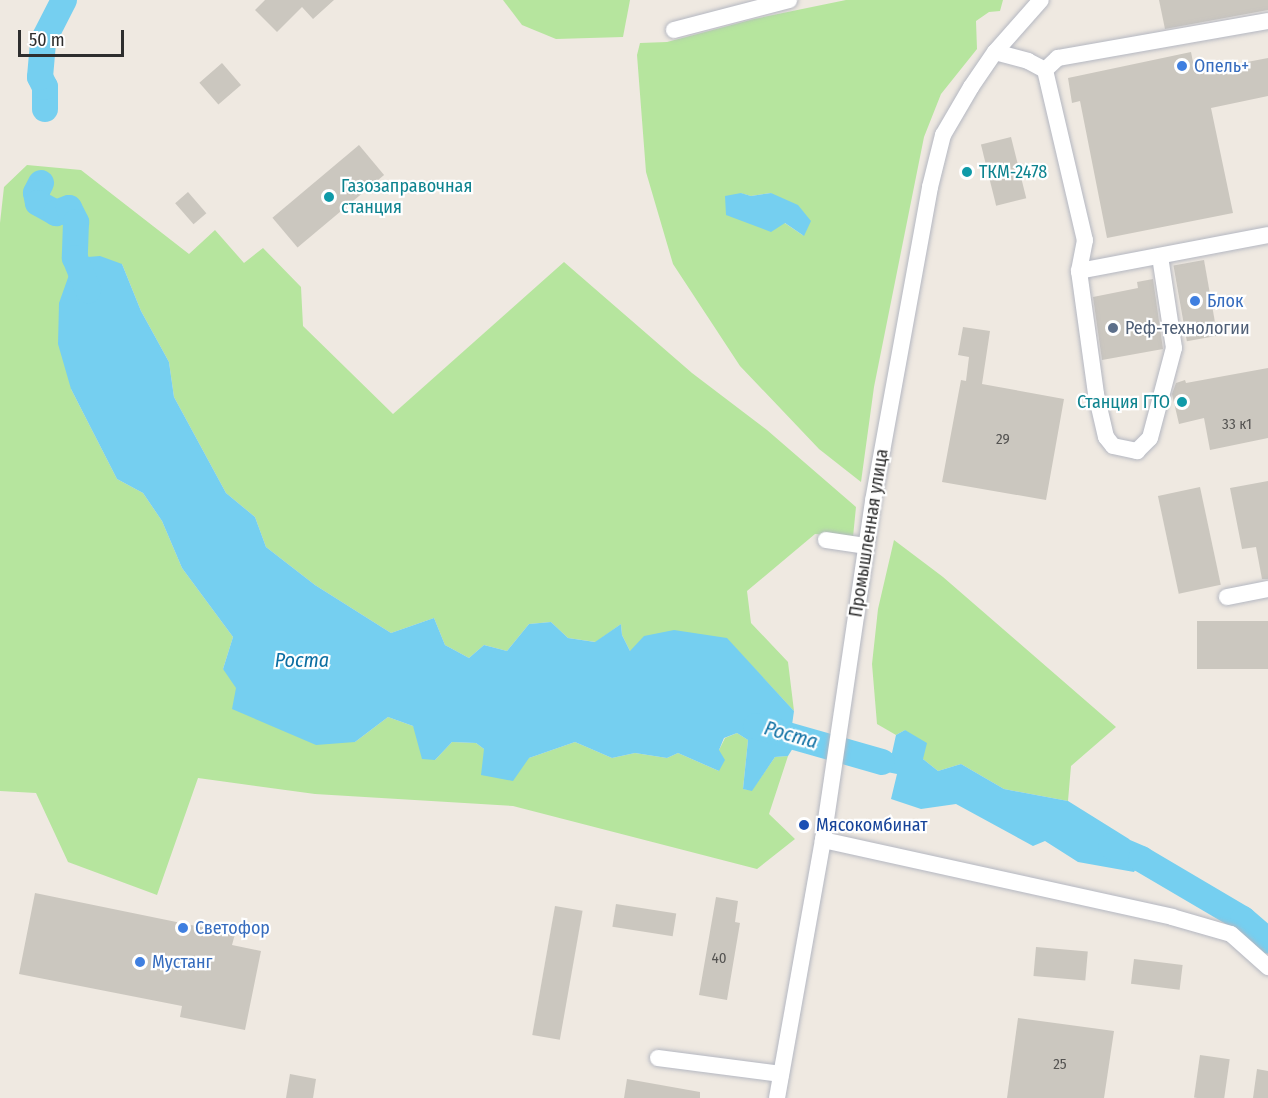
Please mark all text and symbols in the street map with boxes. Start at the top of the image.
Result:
scale bar [21,18,128,56]
text: 50 m [29,29,65,51]
place label: Опель+ [1194,55,1249,77]
marker: Опель+ [1175,59,1189,73]
place label: ТКМ-2478 [979,161,1047,183]
marker: ТКМ-2478 [960,165,974,179]
place label: Газозаправочная станция [341,176,472,219]
marker: Газозаправочная станция [322,190,336,204]
place label: Блок [1207,290,1243,312]
marker: Блок [1188,294,1202,308]
place label: Реф-технологии [1125,317,1250,339]
marker: Реф-технологии [1106,321,1120,335]
place label: Станция ГТО [1077,391,1170,413]
marker: Станция ГТО [1175,395,1189,409]
house number: 33 к1 [1222,416,1252,434]
house number: 29 [996,431,1010,449]
street label: Промышленная улица [845,447,893,619]
water label: Роста [275,648,329,672]
water label: Роста [762,716,820,754]
place label: Мясокомбинат [816,814,928,836]
marker: Мясокомбинат [797,818,811,832]
place label: Светофор [195,917,270,939]
marker: Светофор [176,921,190,935]
house number: 40 [711,950,727,968]
place label: Мустанг [152,951,213,973]
marker: Мустанг [133,955,147,969]
house number: 25 [1053,1056,1067,1074]

